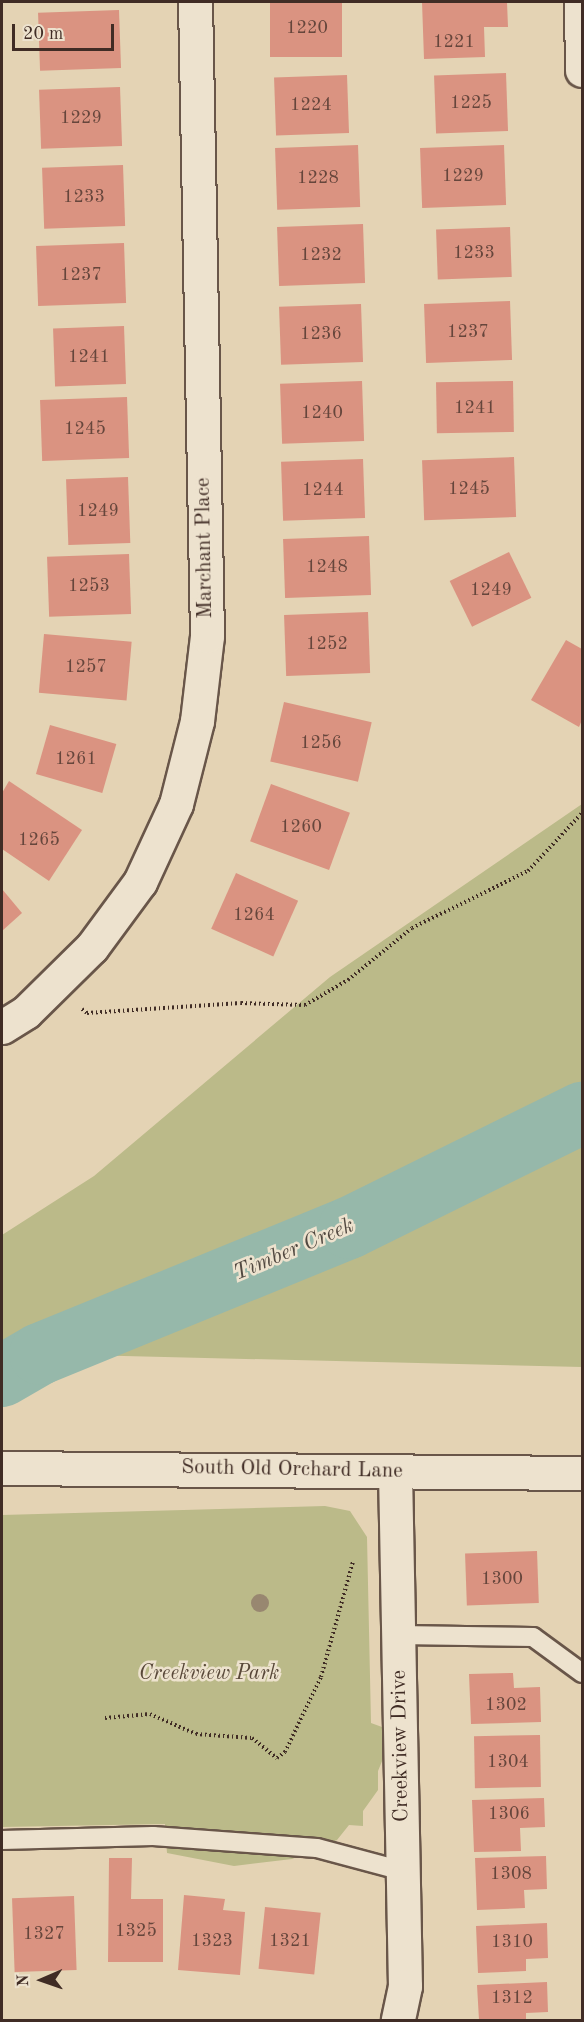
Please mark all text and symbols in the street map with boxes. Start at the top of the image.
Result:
scale bar [15,12,117,50]
house number: 1220 [286,17,328,39]
text: 20 m [23,25,63,43]
house number: 1221 [433,31,475,53]
house number: 1225 [450,92,492,114]
house number: 1224 [290,94,332,116]
house number: 1229 [60,107,102,129]
house number: 1229 [442,165,484,187]
house number: 1228 [297,167,339,189]
house number: 1233 [63,186,105,208]
house number: 1233 [453,242,495,264]
house number: 1232 [300,244,342,266]
house number: 1237 [60,264,102,286]
house number: 1237 [447,321,489,343]
house number: 1236 [300,323,342,345]
house number: 1241 [68,346,110,368]
house number: 1241 [454,397,496,419]
house number: 1240 [301,402,343,424]
house number: 1245 [64,418,106,440]
street label: Marchant Place [191,477,219,619]
house number: 1245 [448,478,490,500]
house number: 1244 [302,479,344,501]
house number: 1249 [77,500,119,522]
house number: 1248 [306,556,348,578]
house number: 1253 [68,575,110,597]
house number: 1249 [470,579,512,601]
house number: 1252 [306,633,348,655]
house number: 1257 [65,656,107,678]
house number: 1256 [300,732,342,754]
house number: 1261 [55,748,97,770]
house number: 1260 [280,816,322,838]
house number: 1265 [18,829,60,851]
house number: 1264 [233,904,275,926]
water label: Timber Creek [230,1213,358,1287]
street label: South Old Orchard Lane [181,1455,403,1485]
house number: 1300 [481,1568,523,1590]
park label: Creekview Park [139,1661,279,1687]
street label: Creekview Drive [387,1670,415,1822]
house number: 1302 [485,1694,527,1716]
house number: 1304 [487,1751,529,1773]
house number: 1306 [488,1803,530,1825]
house number: 1308 [490,1863,532,1885]
house number: 1325 [115,1920,157,1942]
house number: 1327 [23,1923,65,1945]
house number: 1323 [191,1930,233,1952]
house number: 1321 [269,1930,311,1952]
house number: 1310 [491,1931,533,1953]
north arrow [12,1950,72,2010]
text: N [16,1974,32,1987]
house number: 1312 [491,1987,533,2009]

